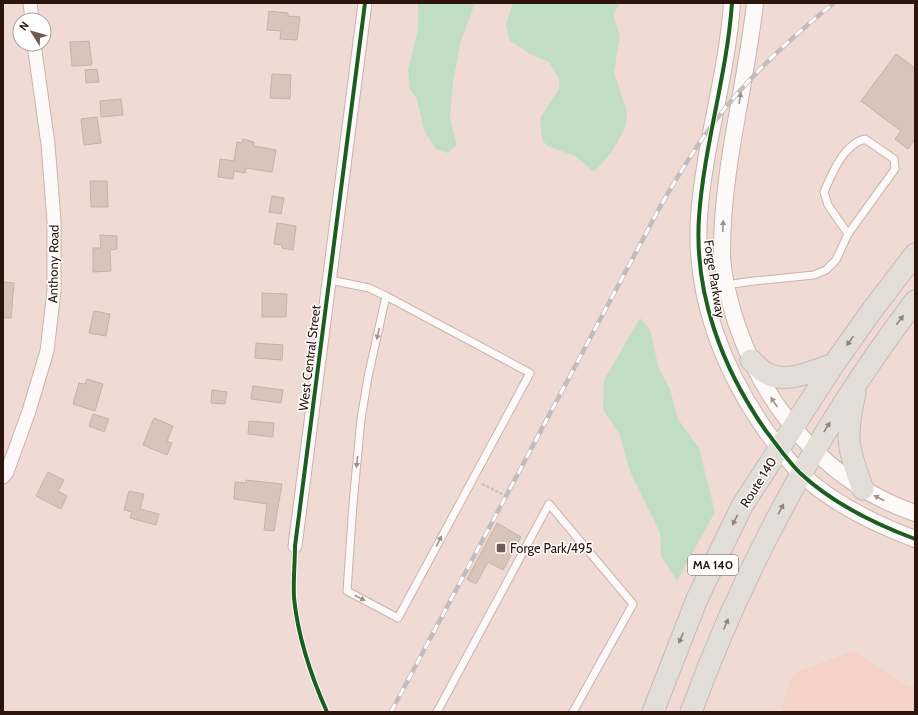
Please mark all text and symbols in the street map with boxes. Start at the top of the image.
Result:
north arrow [12,12,52,52]
text: N [16,19,32,33]
one-way arrow [737,92,743,104]
one-way arrow [720,220,727,232]
street label: Anthony Road [44,225,62,303]
street label: Forge Parkway [701,239,729,320]
street label: West Central Street [295,303,324,412]
one-way arrow [896,315,905,326]
one-way arrow [374,328,380,340]
one-way arrow [846,336,854,346]
one-way arrow [771,396,778,408]
one-way arrow [823,422,831,432]
street label: Route 140 [736,454,780,510]
one-way arrow [354,456,361,468]
one-way arrow [873,495,885,501]
one-way arrow [778,503,784,515]
one-way arrow [732,514,738,526]
one-way arrow [436,535,443,547]
place label: Forge Park/495 [510,540,593,556]
marker: Forge Park/495 [495,542,507,554]
road number: MA 140 [688,555,738,575]
one-way arrow [354,595,366,601]
one-way arrow [723,618,729,629]
one-way arrow [678,633,684,644]

